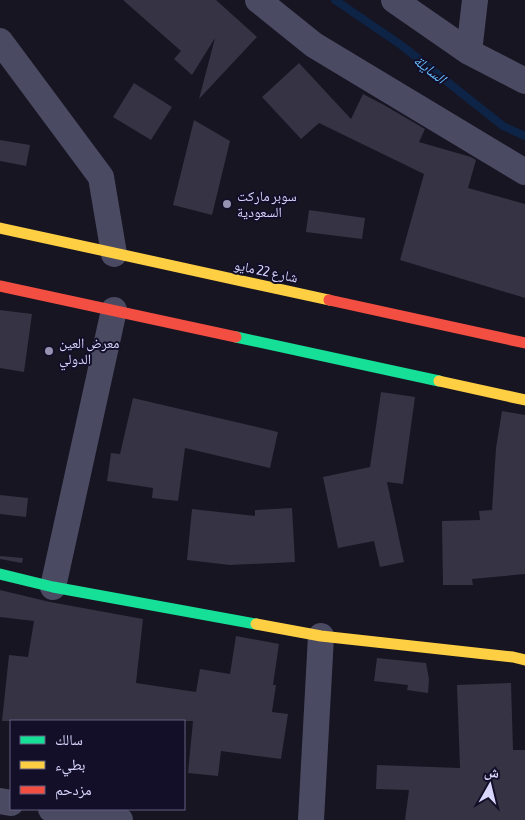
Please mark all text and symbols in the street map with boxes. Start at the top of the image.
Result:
water label: السايلة [410,51,451,88]
place label: سوبر ماركت السعودية [237,188,297,221]
marker: سوبر ماركت السعودية [221,198,233,210]
street label: شارع 22 مايو [232,256,299,288]
place label: معرض العين الدولي [59,335,119,371]
marker: معرض العين الدولي [43,345,55,357]
legend [10,720,185,810]
text: سالك [55,731,83,748]
text: بطيء [55,756,85,777]
north arrow [465,760,515,810]
text: ش [483,763,500,782]
text: مزدحم [55,781,92,800]

